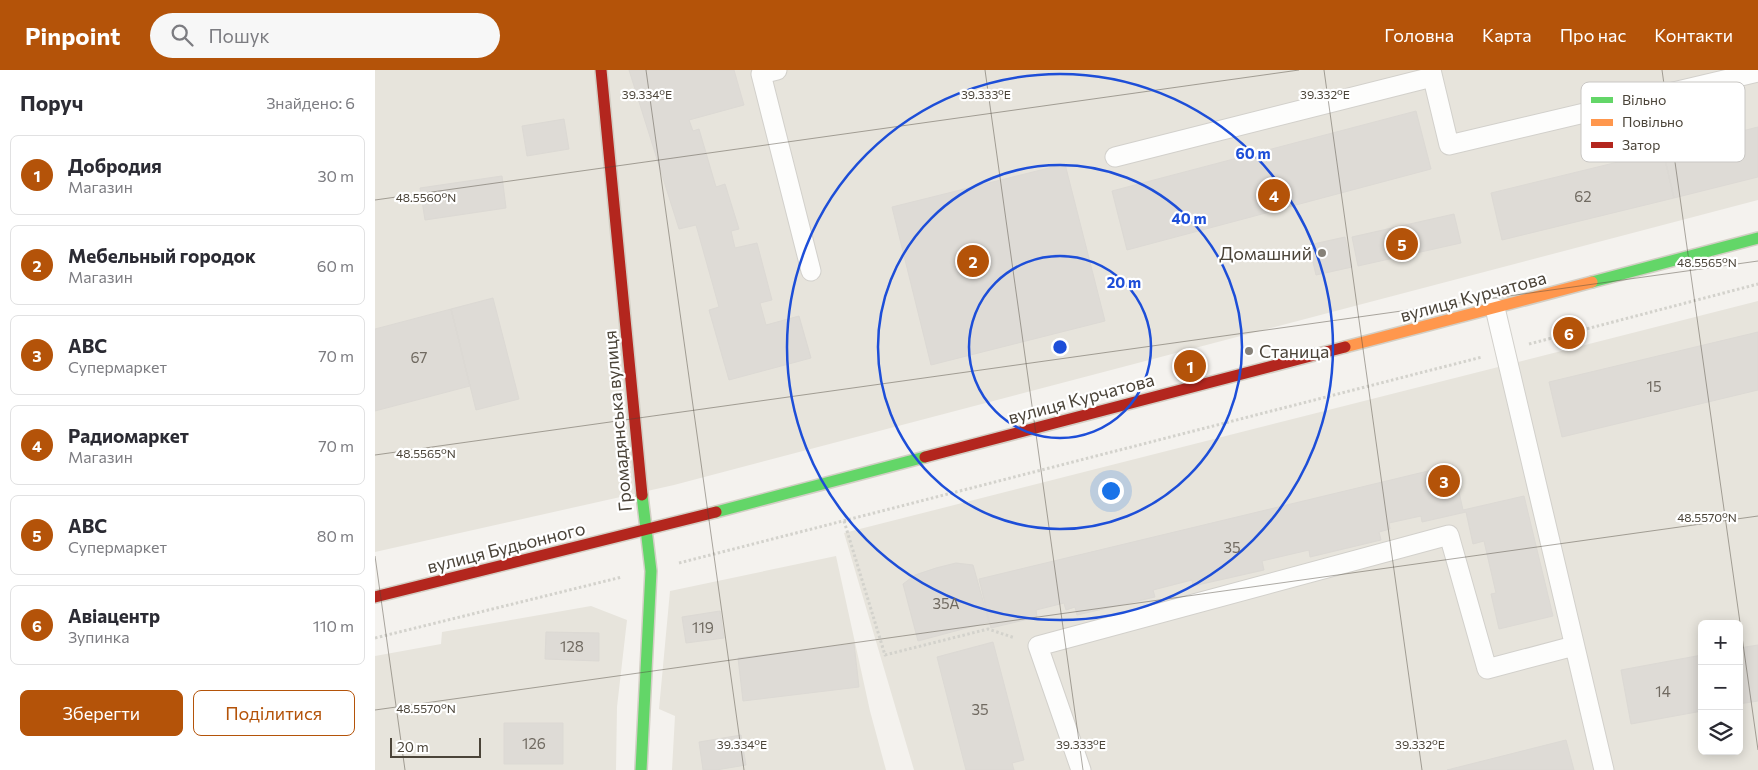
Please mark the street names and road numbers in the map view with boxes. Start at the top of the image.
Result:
street label: вулиця Курчатова [1397,266,1549,326]
street label: Громадянська вулиця [598,330,636,512]
street label: вулиця Курчатова [1005,368,1157,428]
street label: вулиця Будьонного [425,517,587,577]

